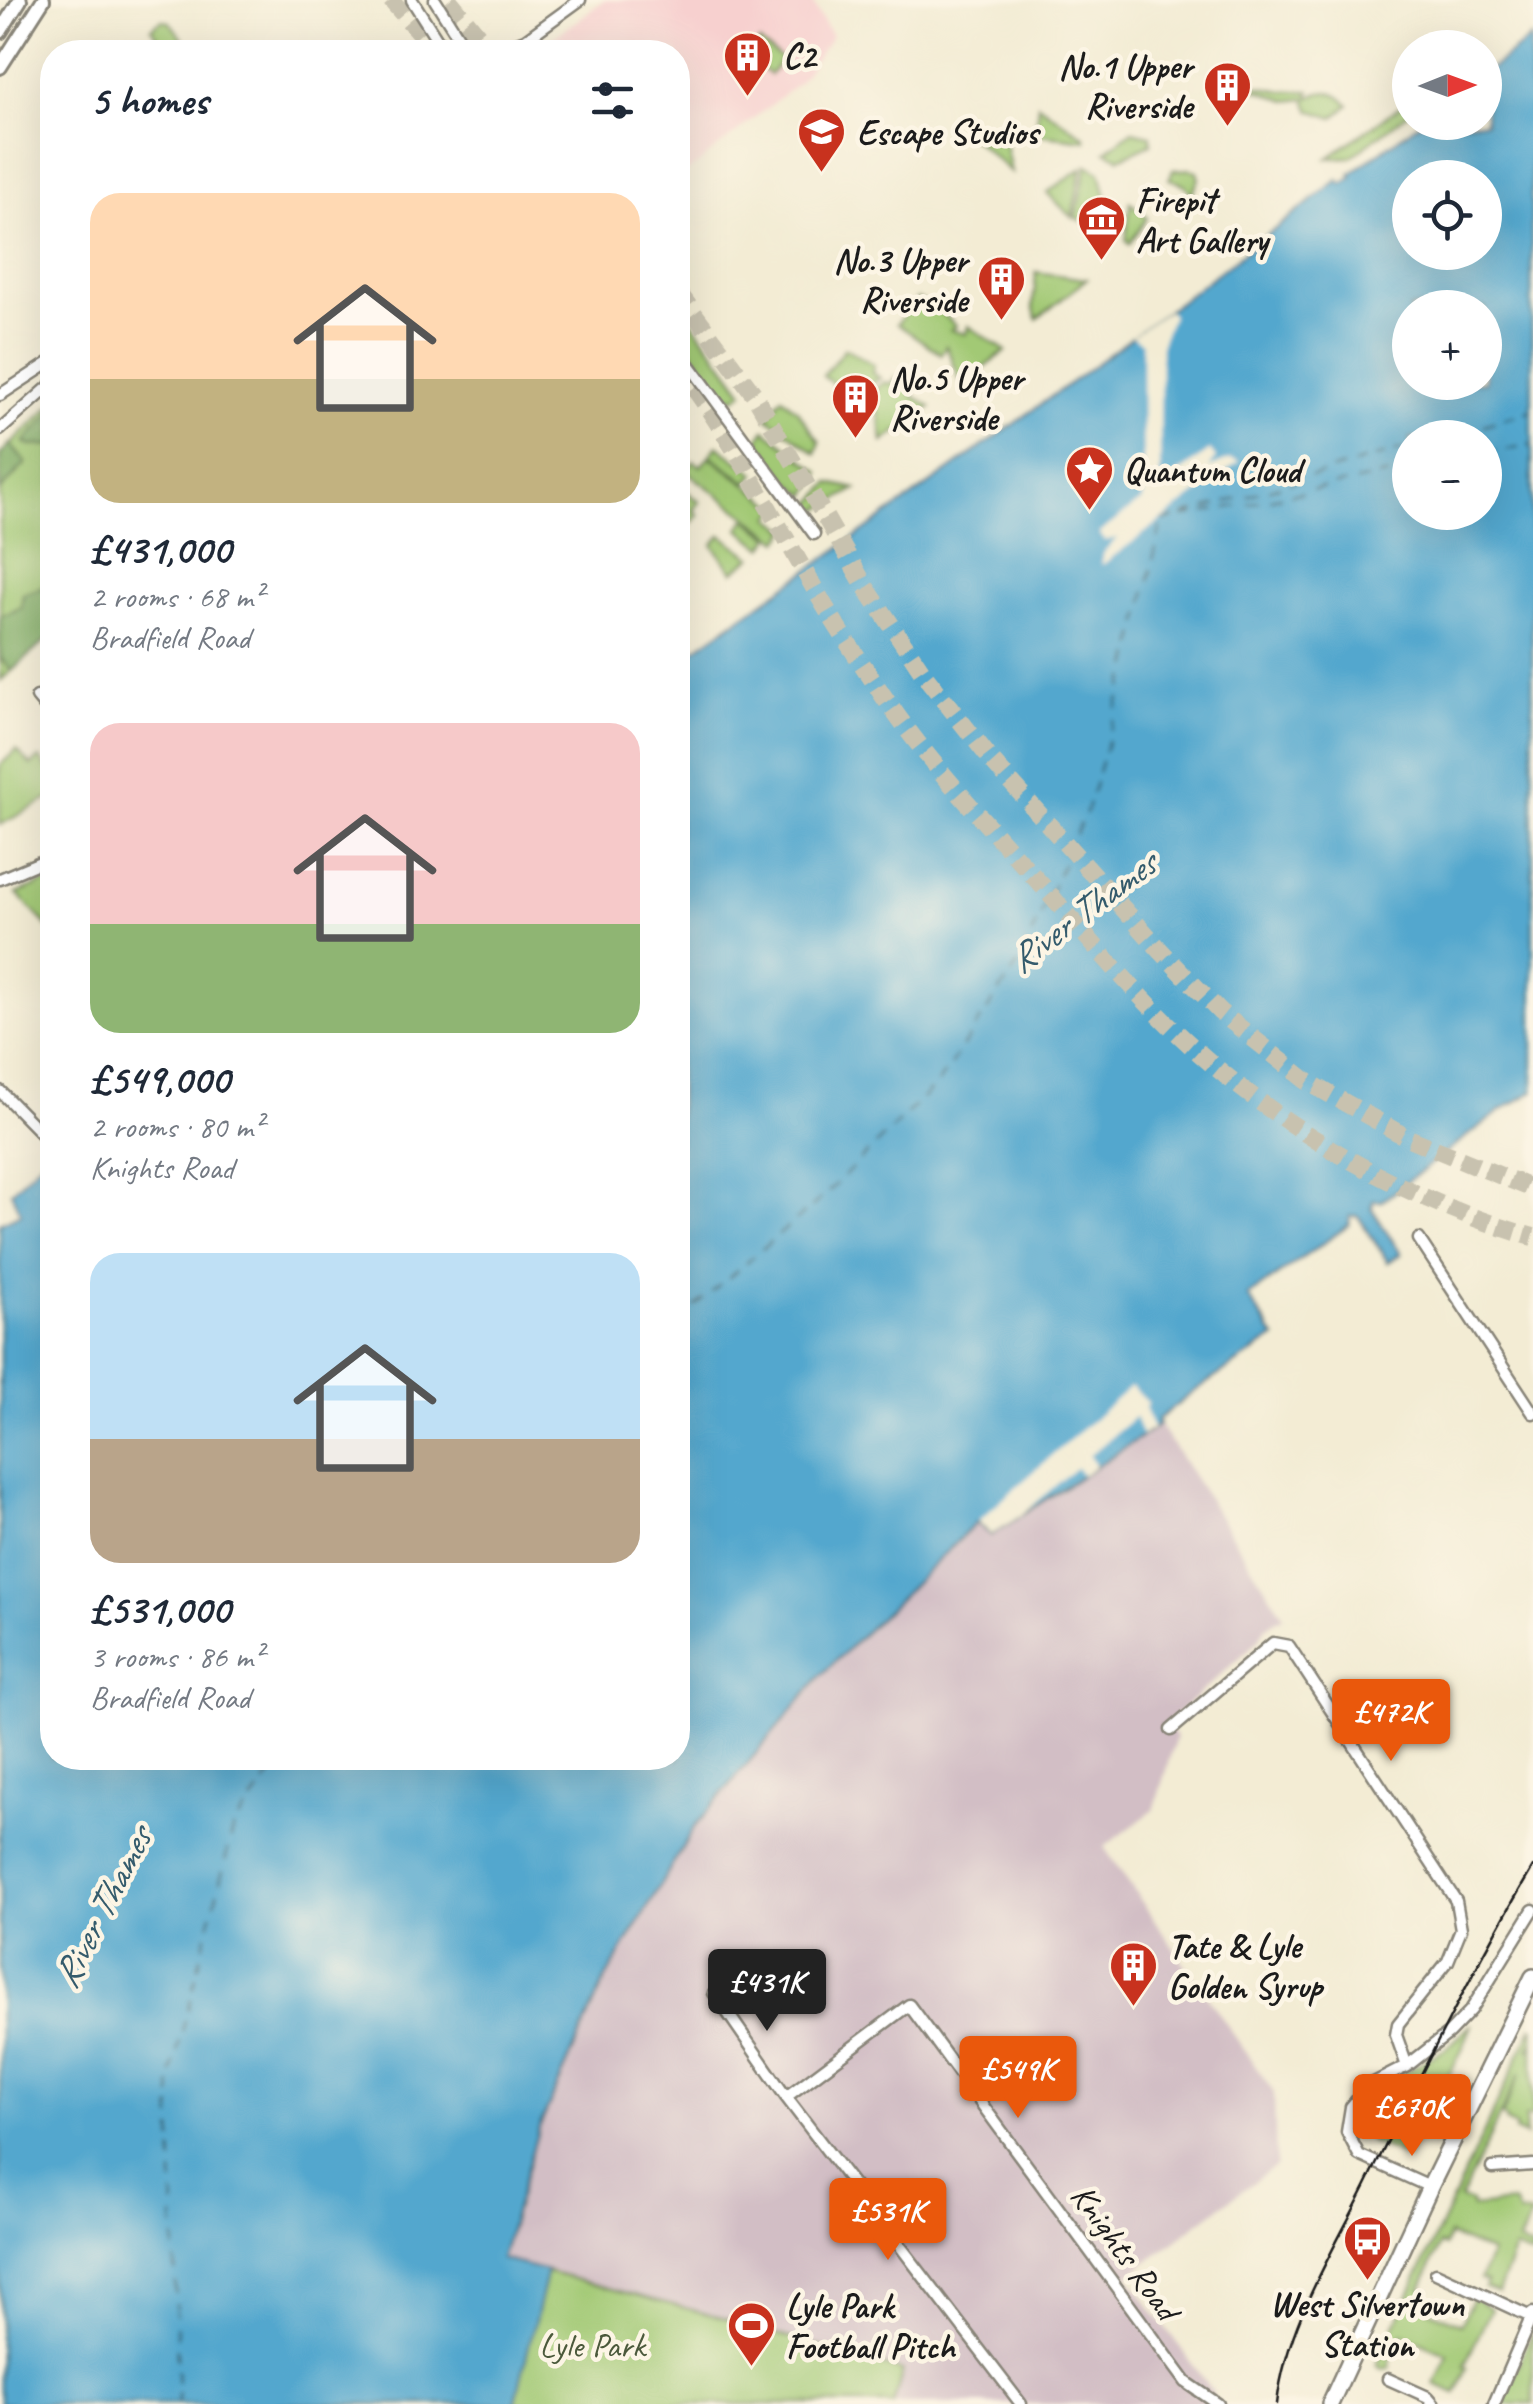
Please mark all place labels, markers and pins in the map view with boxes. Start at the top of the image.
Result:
building icon: C2 [722,30,774,98]
place label: C2 [783,34,819,79]
place label: No.1 Upper Riverside [1059,44,1195,129]
building icon: No.1 Upper Riverside [1201,60,1253,128]
school or university icon: Escape Studios [796,106,848,174]
place label: Escape Studios [857,110,1042,155]
place label: Firepit Art Gallery [1136,178,1272,263]
museum icon: Firepit Art Gallery [1075,194,1127,262]
place label: No.3 Upper Riverside [834,238,970,323]
building icon: No.3 Upper Riverside [976,254,1028,322]
place label: No.5 Upper Riverside [890,356,1026,441]
building icon: No.5 Upper Riverside [829,372,881,440]
place icon: Quantum Cloud [1063,444,1115,512]
place label: Quantum Cloud [1124,448,1306,493]
pin: £472K [1321,1679,1461,1764]
place label: Tate & Lyle Golden Syrup [1168,1924,1325,2009]
building icon: Tate & Lyle Golden Syrup [1107,1940,1159,2008]
pin: £431K [697,1949,837,2034]
pin: £549K [948,2036,1088,2121]
pin: £670K [1342,2074,1482,2159]
pin: £531K [818,2178,958,2263]
bus stop icon: West Silvertown Station [1341,2214,1393,2282]
place label: West Silvertown Station [1270,2282,1465,2367]
place label: Lyle Park Football Pitch [786,2284,956,2369]
sports icon: Lyle Park Football Pitch [725,2300,777,2368]

